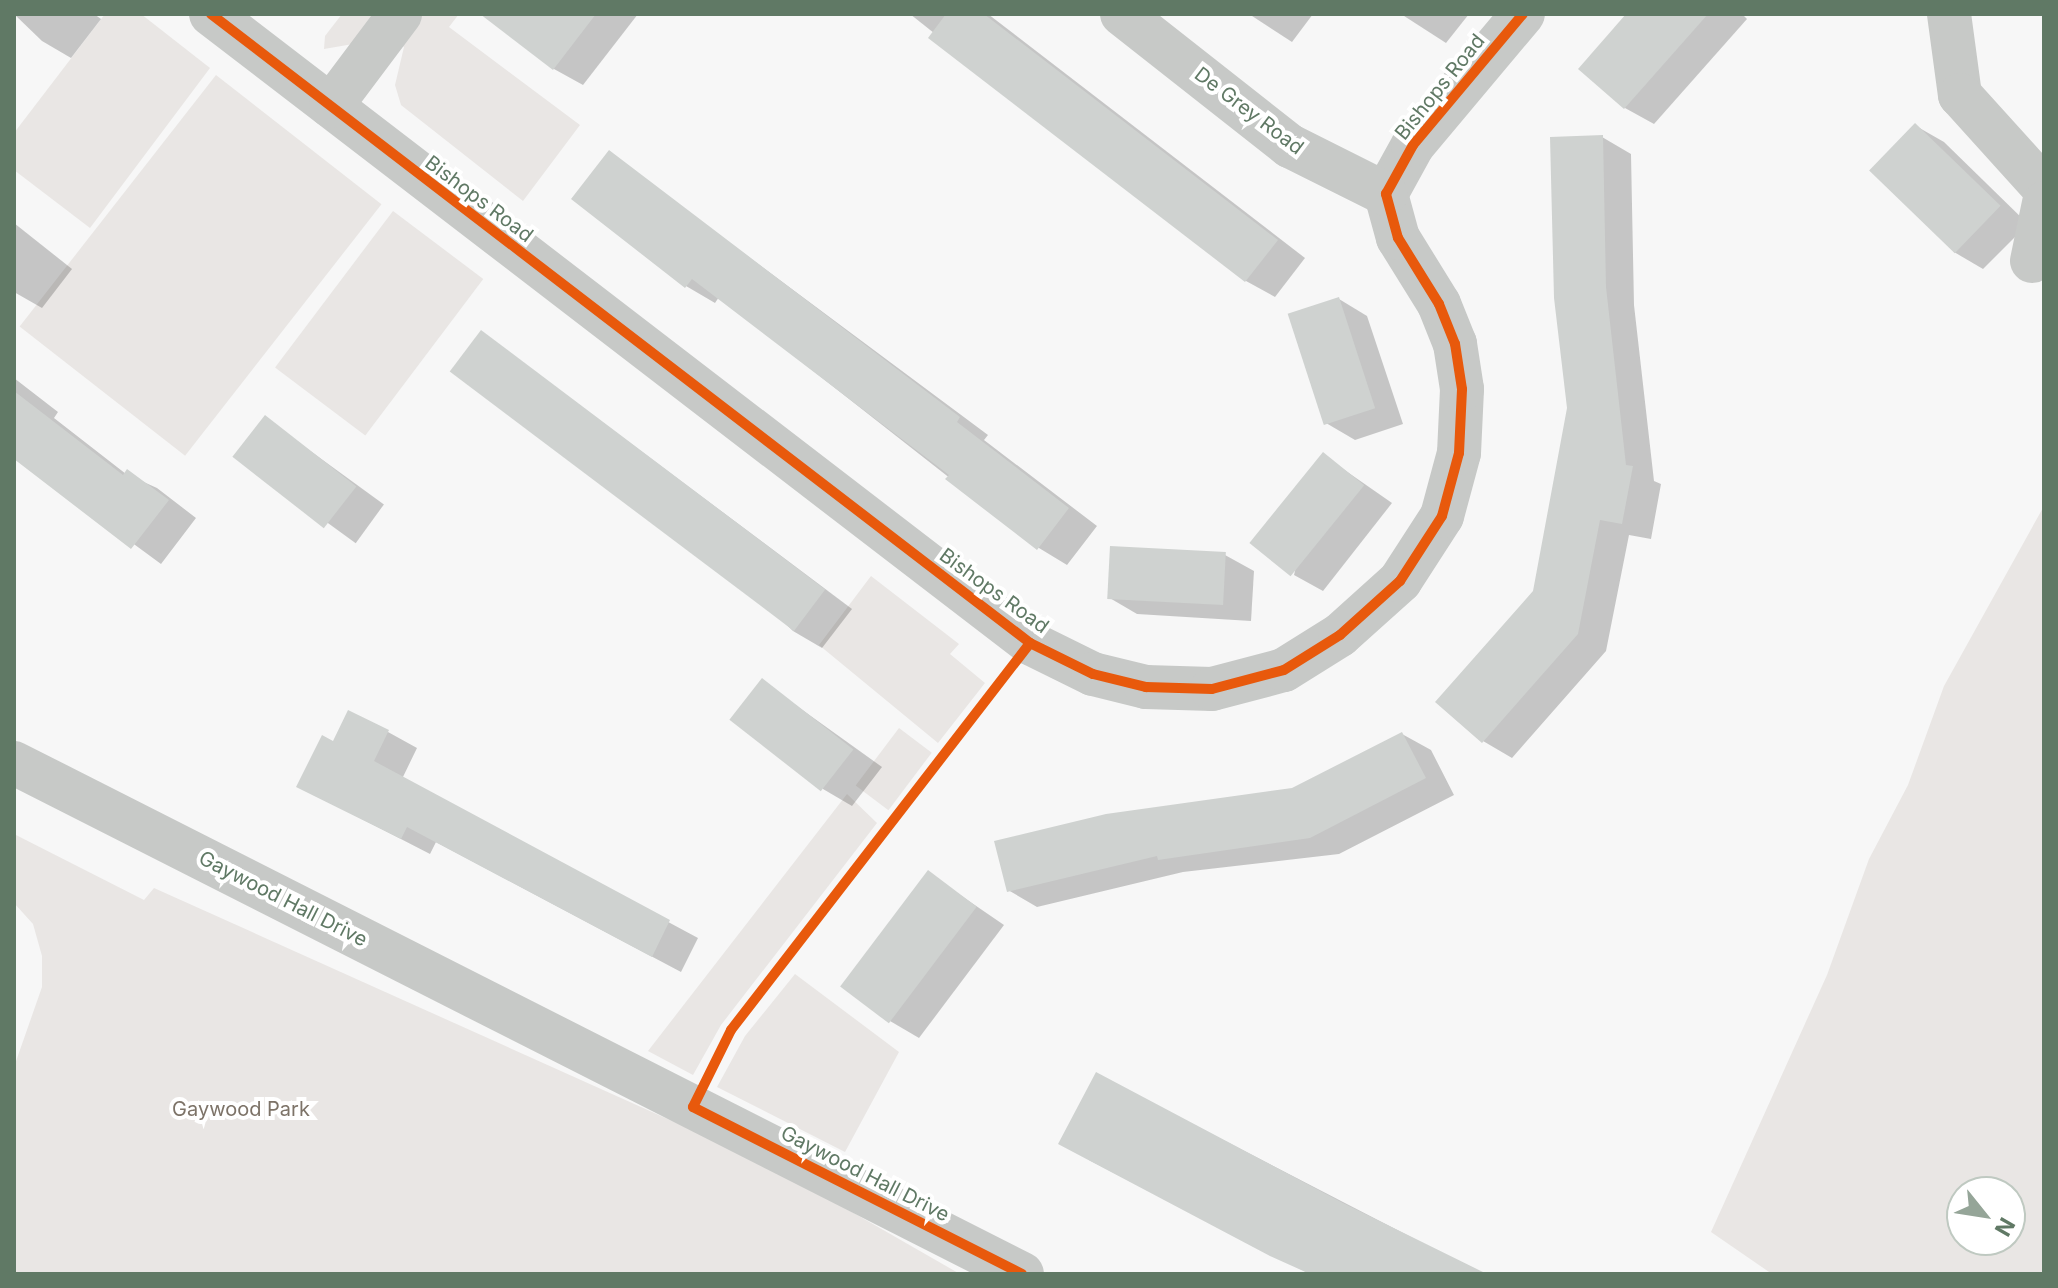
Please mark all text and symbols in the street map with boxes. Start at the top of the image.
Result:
street label: Bishops Road [1390,29,1490,145]
street label: De Grey Road [1190,62,1308,160]
street label: Bishops Road [420,151,538,247]
street label: Bishops Road [935,543,1053,639]
street label: Gaywood Hall Drive [195,846,371,952]
park label: Gaywood Park [172,1097,310,1121]
street label: Gaywood Hall Drive [777,1121,953,1227]
north arrow [1946,1176,2026,1256]
text: N [1990,1213,2021,1241]

